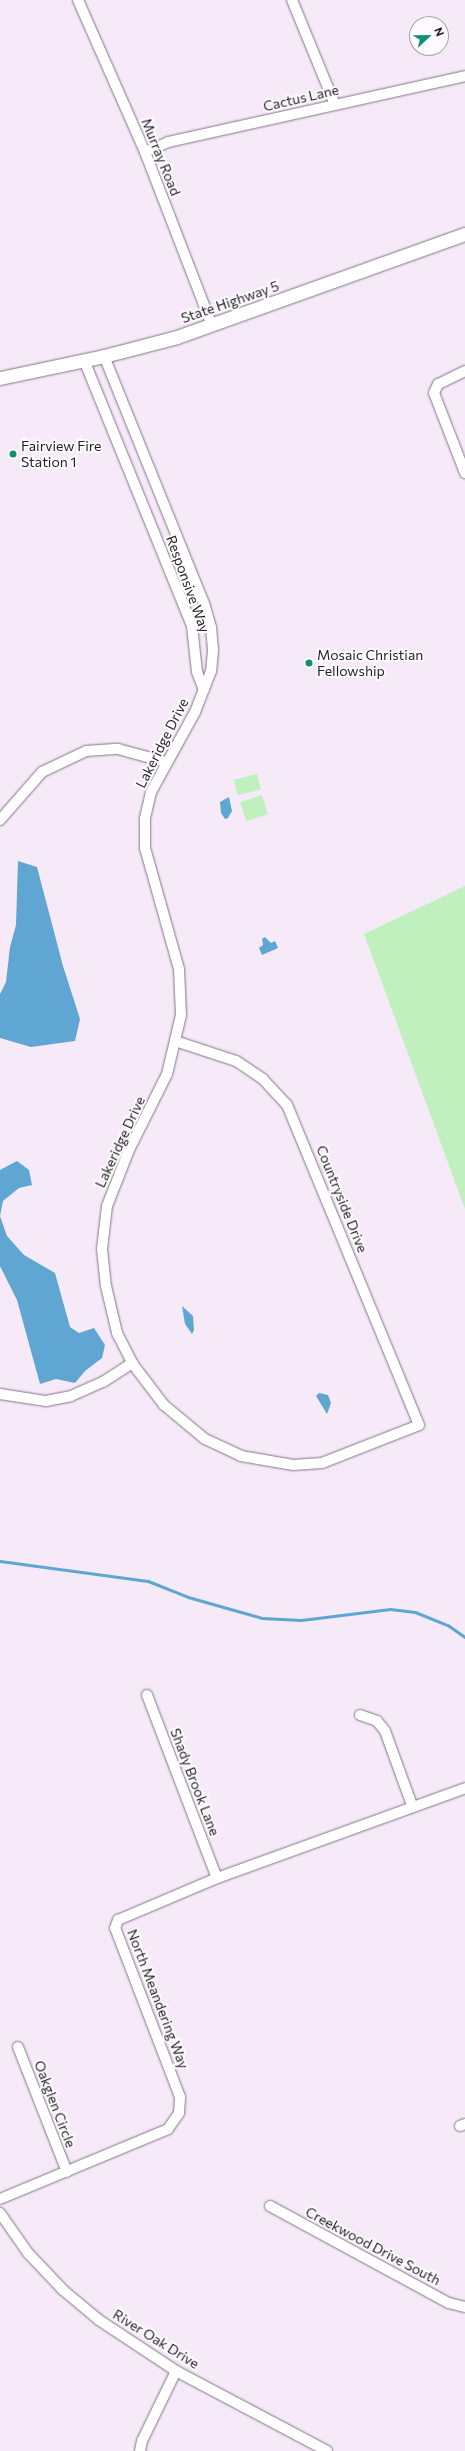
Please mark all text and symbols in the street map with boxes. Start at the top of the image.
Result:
north arrow [409,16,449,56]
text: N [432,25,447,38]
street label: Cactus Lane [262,81,340,115]
street label: Murray Road [138,116,184,198]
street label: State Highway 5 [179,277,281,327]
place label: Fairview Fire Station 1 [21,438,101,470]
marker: Fairview Fire Station 1 [8,449,18,459]
street label: Responsive Way [163,533,213,635]
place label: Mosaic Christian Fellowship [317,647,423,680]
marker: Mosaic Christian Fellowship [304,658,314,668]
street label: Lakeridge Drive [132,695,192,791]
street label: Lakeridge Drive [92,1094,148,1190]
street label: Countryside Drive [313,1143,371,1255]
street label: Shady Brook Lane [167,1726,223,1838]
street label: North Meandering Way [124,1927,192,2071]
street label: Oakglen Circle [31,2058,79,2150]
street label: Creekwood Drive South [303,2203,443,2289]
street label: River Oak Drive [110,2306,202,2372]

